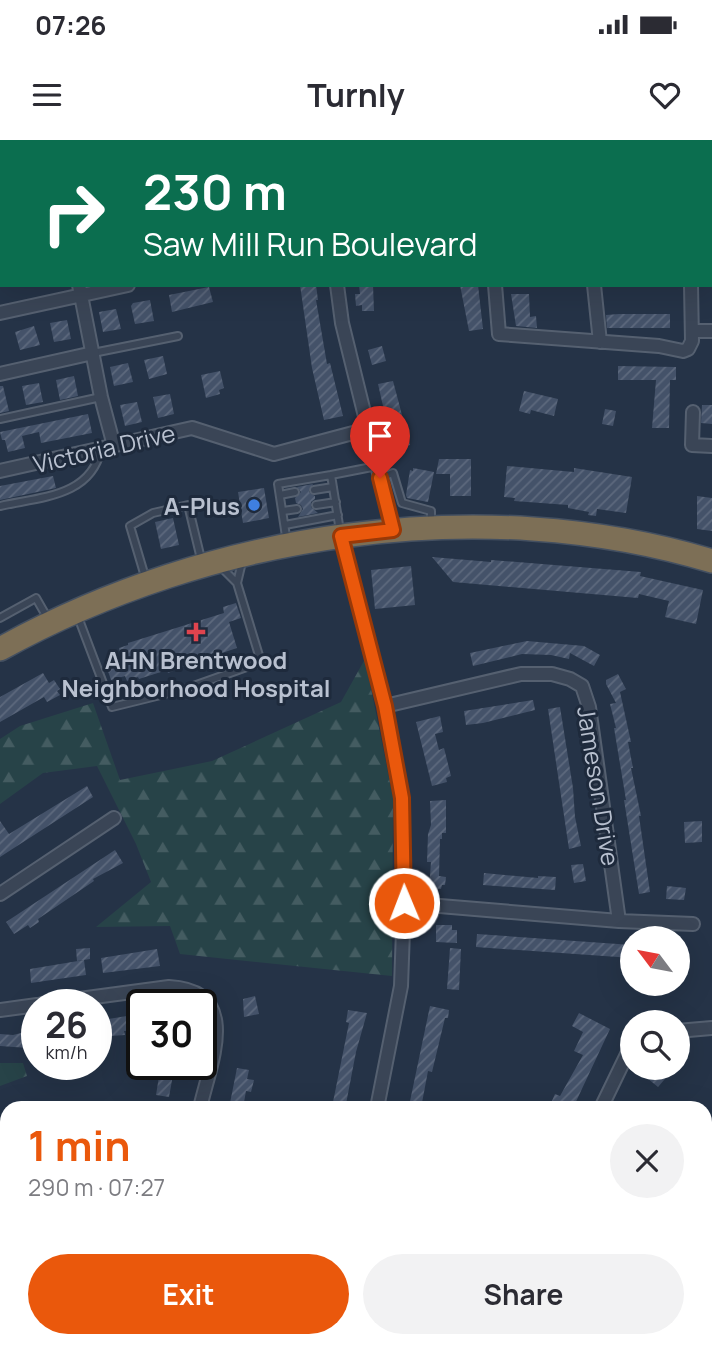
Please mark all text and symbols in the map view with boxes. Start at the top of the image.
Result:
text: 07:26 [35,7,107,43]
text: Turnly [307,73,405,117]
icon: menu [28,76,66,114]
icon: heart [646,76,684,114]
text: 230 m [143,158,287,225]
icon: right [28,168,119,259]
text: Saw Mill Run Boulevard [143,222,477,266]
pin [350,406,410,478]
street label: Victoria Drive [30,416,178,480]
icon: arrive [361,417,399,455]
place label: A-Plus [164,489,240,522]
marker: A-Plus [246,497,262,513]
marker: AHN Brentwood Neighborhood Hospital [186,622,206,642]
place label: AHN Brentwood Neighborhood Hospital [62,643,331,704]
street label: Jameson Drive [570,704,628,868]
position arrow [367,866,441,940]
north arrow [620,926,690,996]
map controls [620,926,690,1080]
speed limit sign: 30 [126,989,217,1080]
text: 26 [45,1001,88,1049]
button: search [620,1010,690,1080]
text: km/h [46,1040,87,1064]
text: 1 min [28,1116,131,1174]
button: close [610,1124,684,1198]
text: 290 m · 07:27 [28,1171,165,1203]
button: Exit [28,1254,349,1334]
button: Share [363,1254,684,1334]

